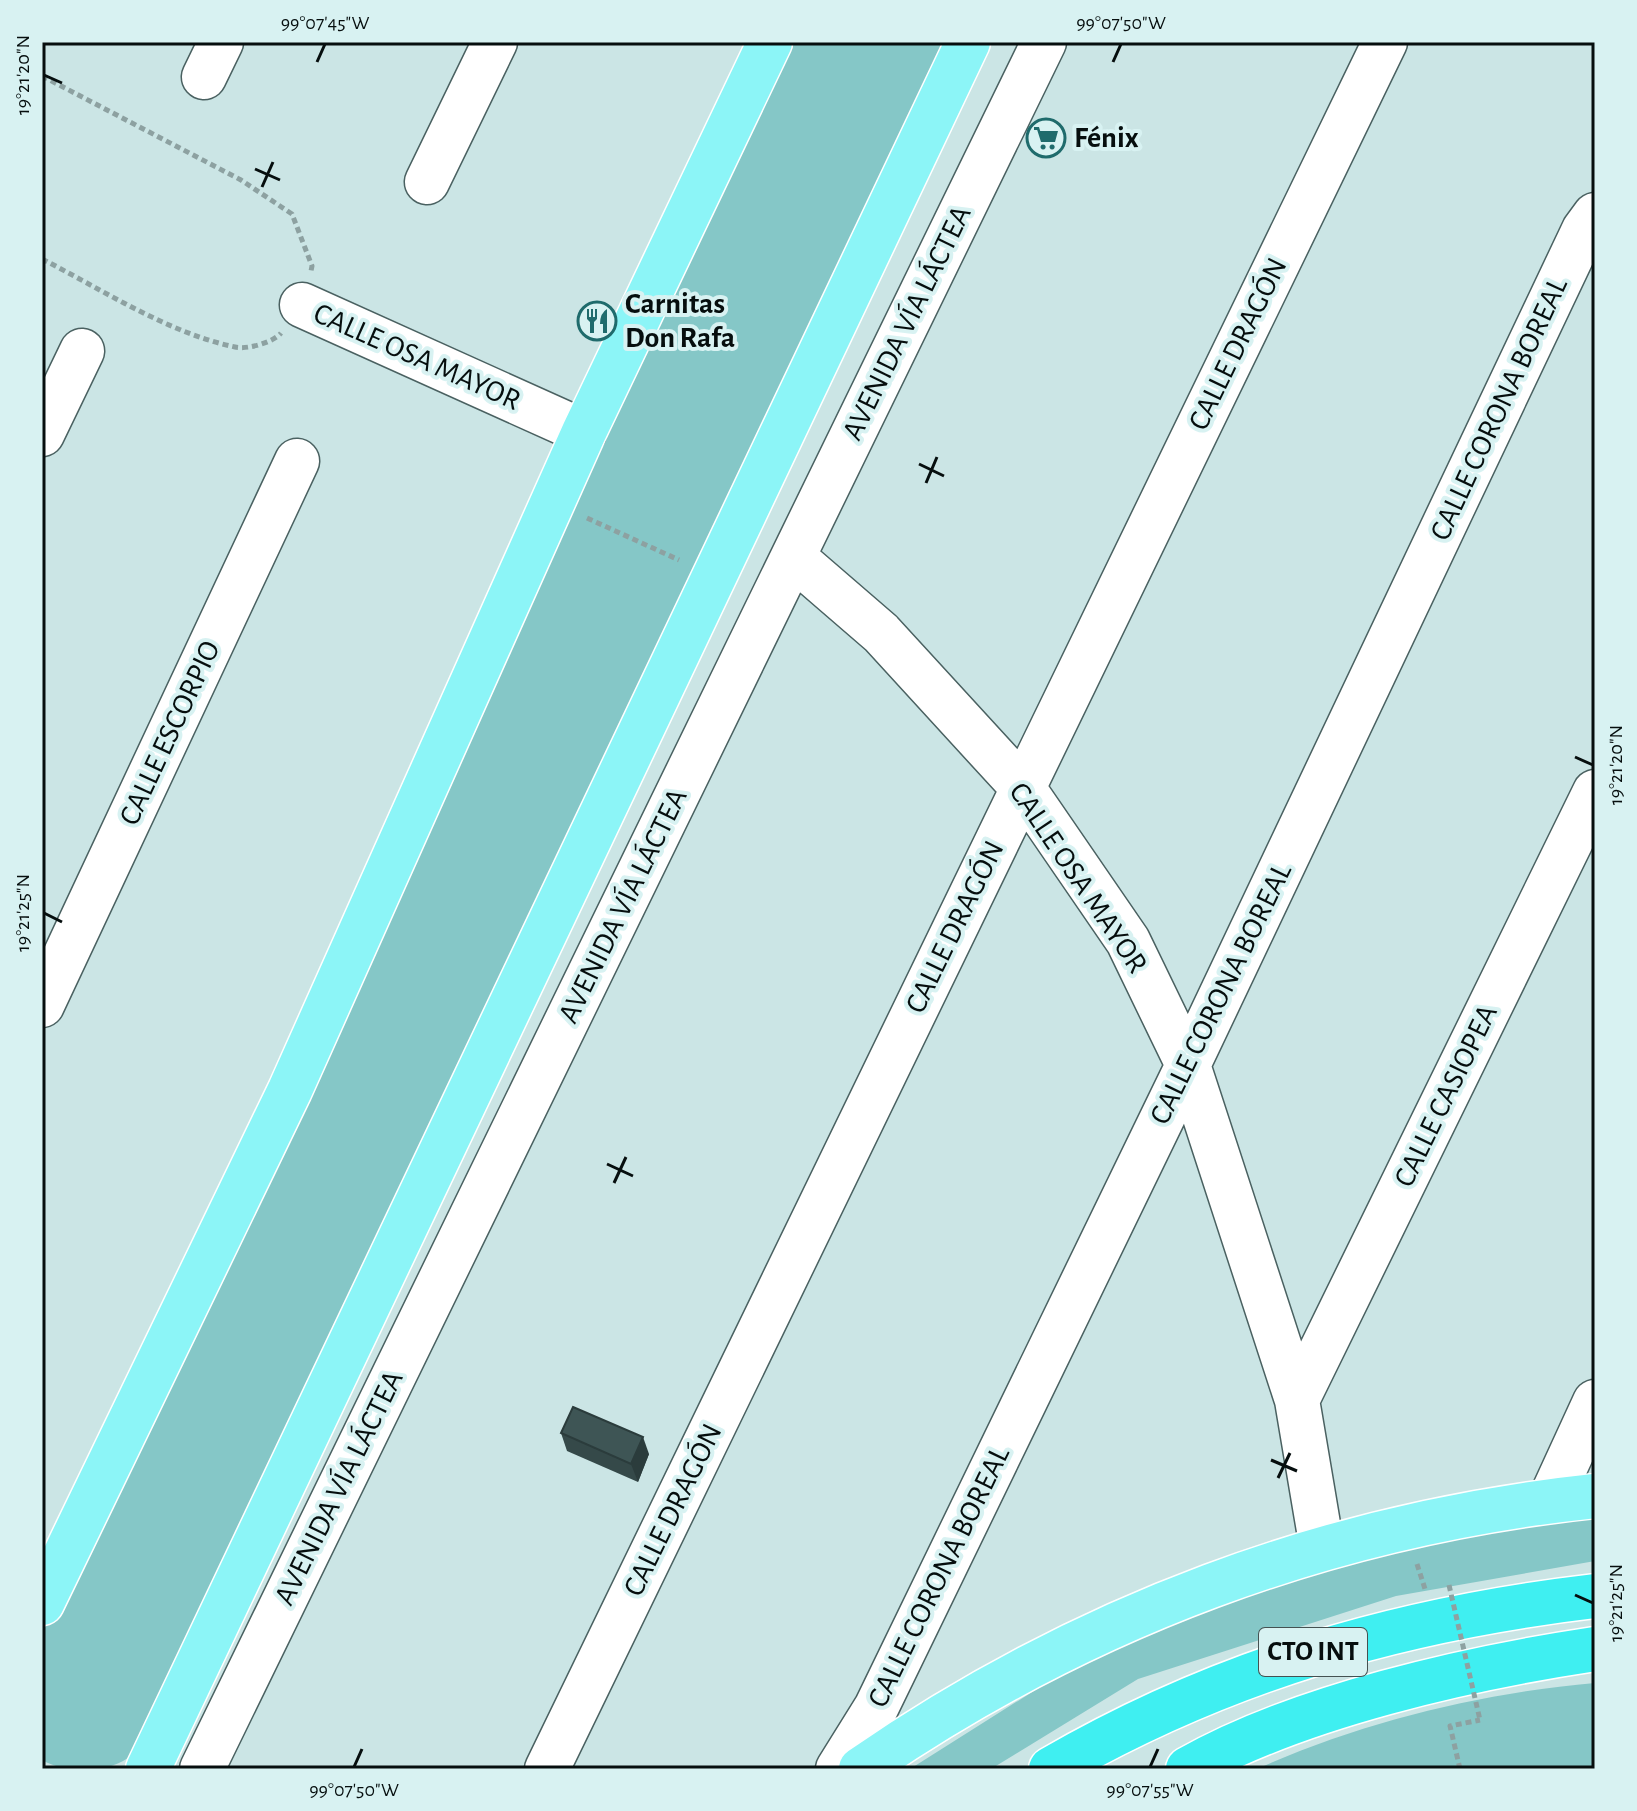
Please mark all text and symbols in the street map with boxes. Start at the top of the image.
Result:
text: 99°07'45"W [281,13,369,33]
text: 99°07'50"W [1076,13,1166,33]
text: 19°21'20"N [13,35,33,115]
supermarket icon: Fénix [1025,117,1067,159]
place label: Fénix [1074,123,1139,153]
street label: AVENIDA VÍA LÁCTEA [835,200,977,445]
street label: CALLE DRAGÓN [1182,252,1293,435]
street label: CALLE CORONA BOREAL [1425,272,1573,545]
place label: Carnitas Don Rafa [625,289,735,353]
street label: CALLE OSA MAYOR [309,298,525,416]
restaurant icon: Carnitas Don Rafa [576,300,618,342]
street label: CALLE ESCORPIO [114,636,226,830]
text: 19°21'20"N [1606,725,1626,805]
street label: CALLE OSA MAYOR [1003,777,1153,979]
street label: AVENIDA VÍA LÁCTEA [551,783,693,1028]
street label: CALLE DRAGÓN [899,835,1010,1018]
street label: CALLE CORONA BOREAL [1145,858,1297,1129]
text: 19°21'25"N [13,874,33,952]
street label: CALLE CASIOPEA [1389,1000,1503,1192]
street label: AVENIDA VÍA LÁCTEA [267,1365,409,1610]
street label: CALLE DRAGÓN [617,1418,728,1601]
street label: CALLE CORONA BOREAL [863,1441,1015,1712]
text: 19°21'25"N [1606,1564,1626,1642]
road number: CTO INT [1259,1628,1367,1676]
text: 99°07'50"W [309,1780,399,1800]
text: 99°07'55"W [1106,1780,1194,1800]

